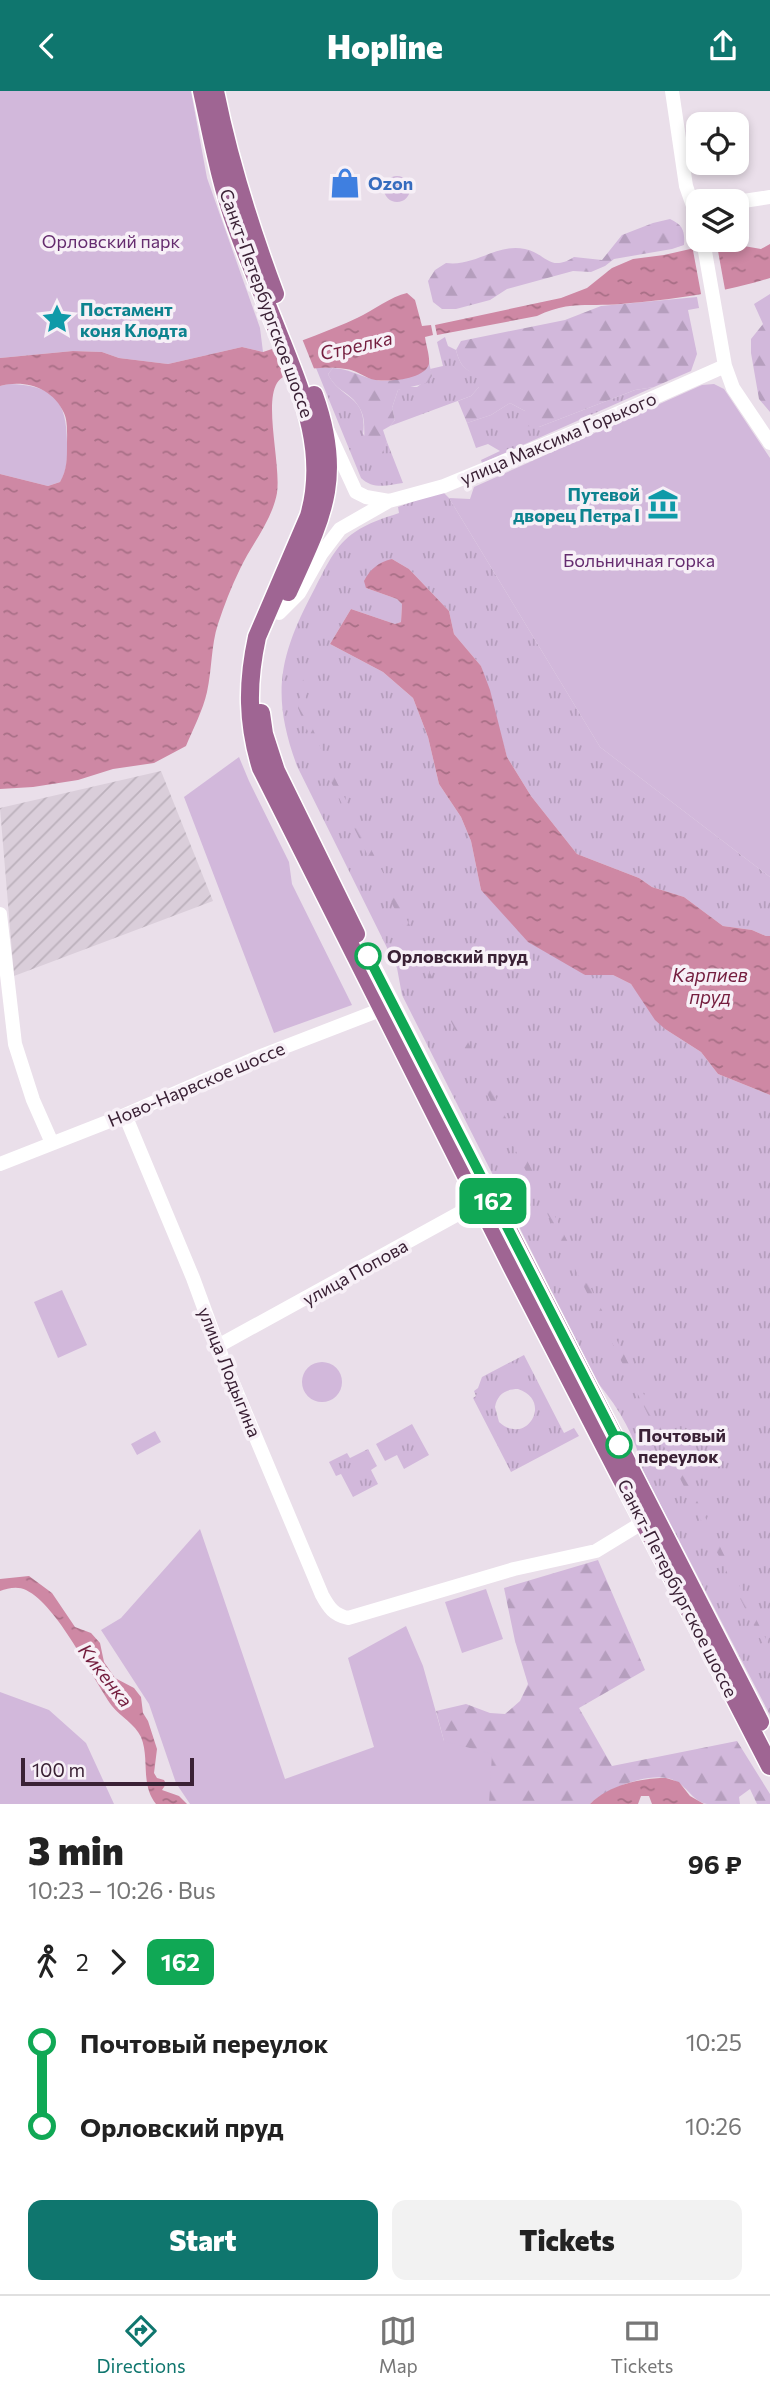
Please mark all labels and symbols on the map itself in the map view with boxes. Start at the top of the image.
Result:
shop icon: Ozon [328,166,362,200]
place label: Ozon [368,172,413,194]
street label: Санкт-Петербургское шоссе [215,186,319,420]
park label: Орловский парк [42,230,181,252]
place label: Постамент коня Клодта [80,298,187,341]
place icon: Постамент коня Клодта [40,302,74,336]
water label: Стрелка [317,325,395,365]
street label: улица Максима Горького [457,387,659,489]
place label: Путевой дворец Петра I [513,483,640,526]
museum icon: Путевой дворец Петра I [646,487,680,521]
park label: Больничная горка [563,549,715,571]
marker: Орловский пруд [355,943,381,969]
place label: Орловский пруд [387,945,528,967]
water label: Карпиев пруд [672,963,748,1008]
street label: Ново-Нарвское шоссе [104,1037,288,1131]
line badge: 162 [453,1178,533,1224]
street label: улица Попова [299,1234,411,1310]
street label: улица Лодыгина [194,1304,266,1440]
place label: Почтовый переулок [638,1424,726,1467]
marker: Почтовый переулок [606,1432,632,1458]
street label: Санкт-Петербургское шоссе [613,1475,743,1701]
water label: Кикенка [74,1639,138,1711]
scale bar [21,1755,194,1787]

